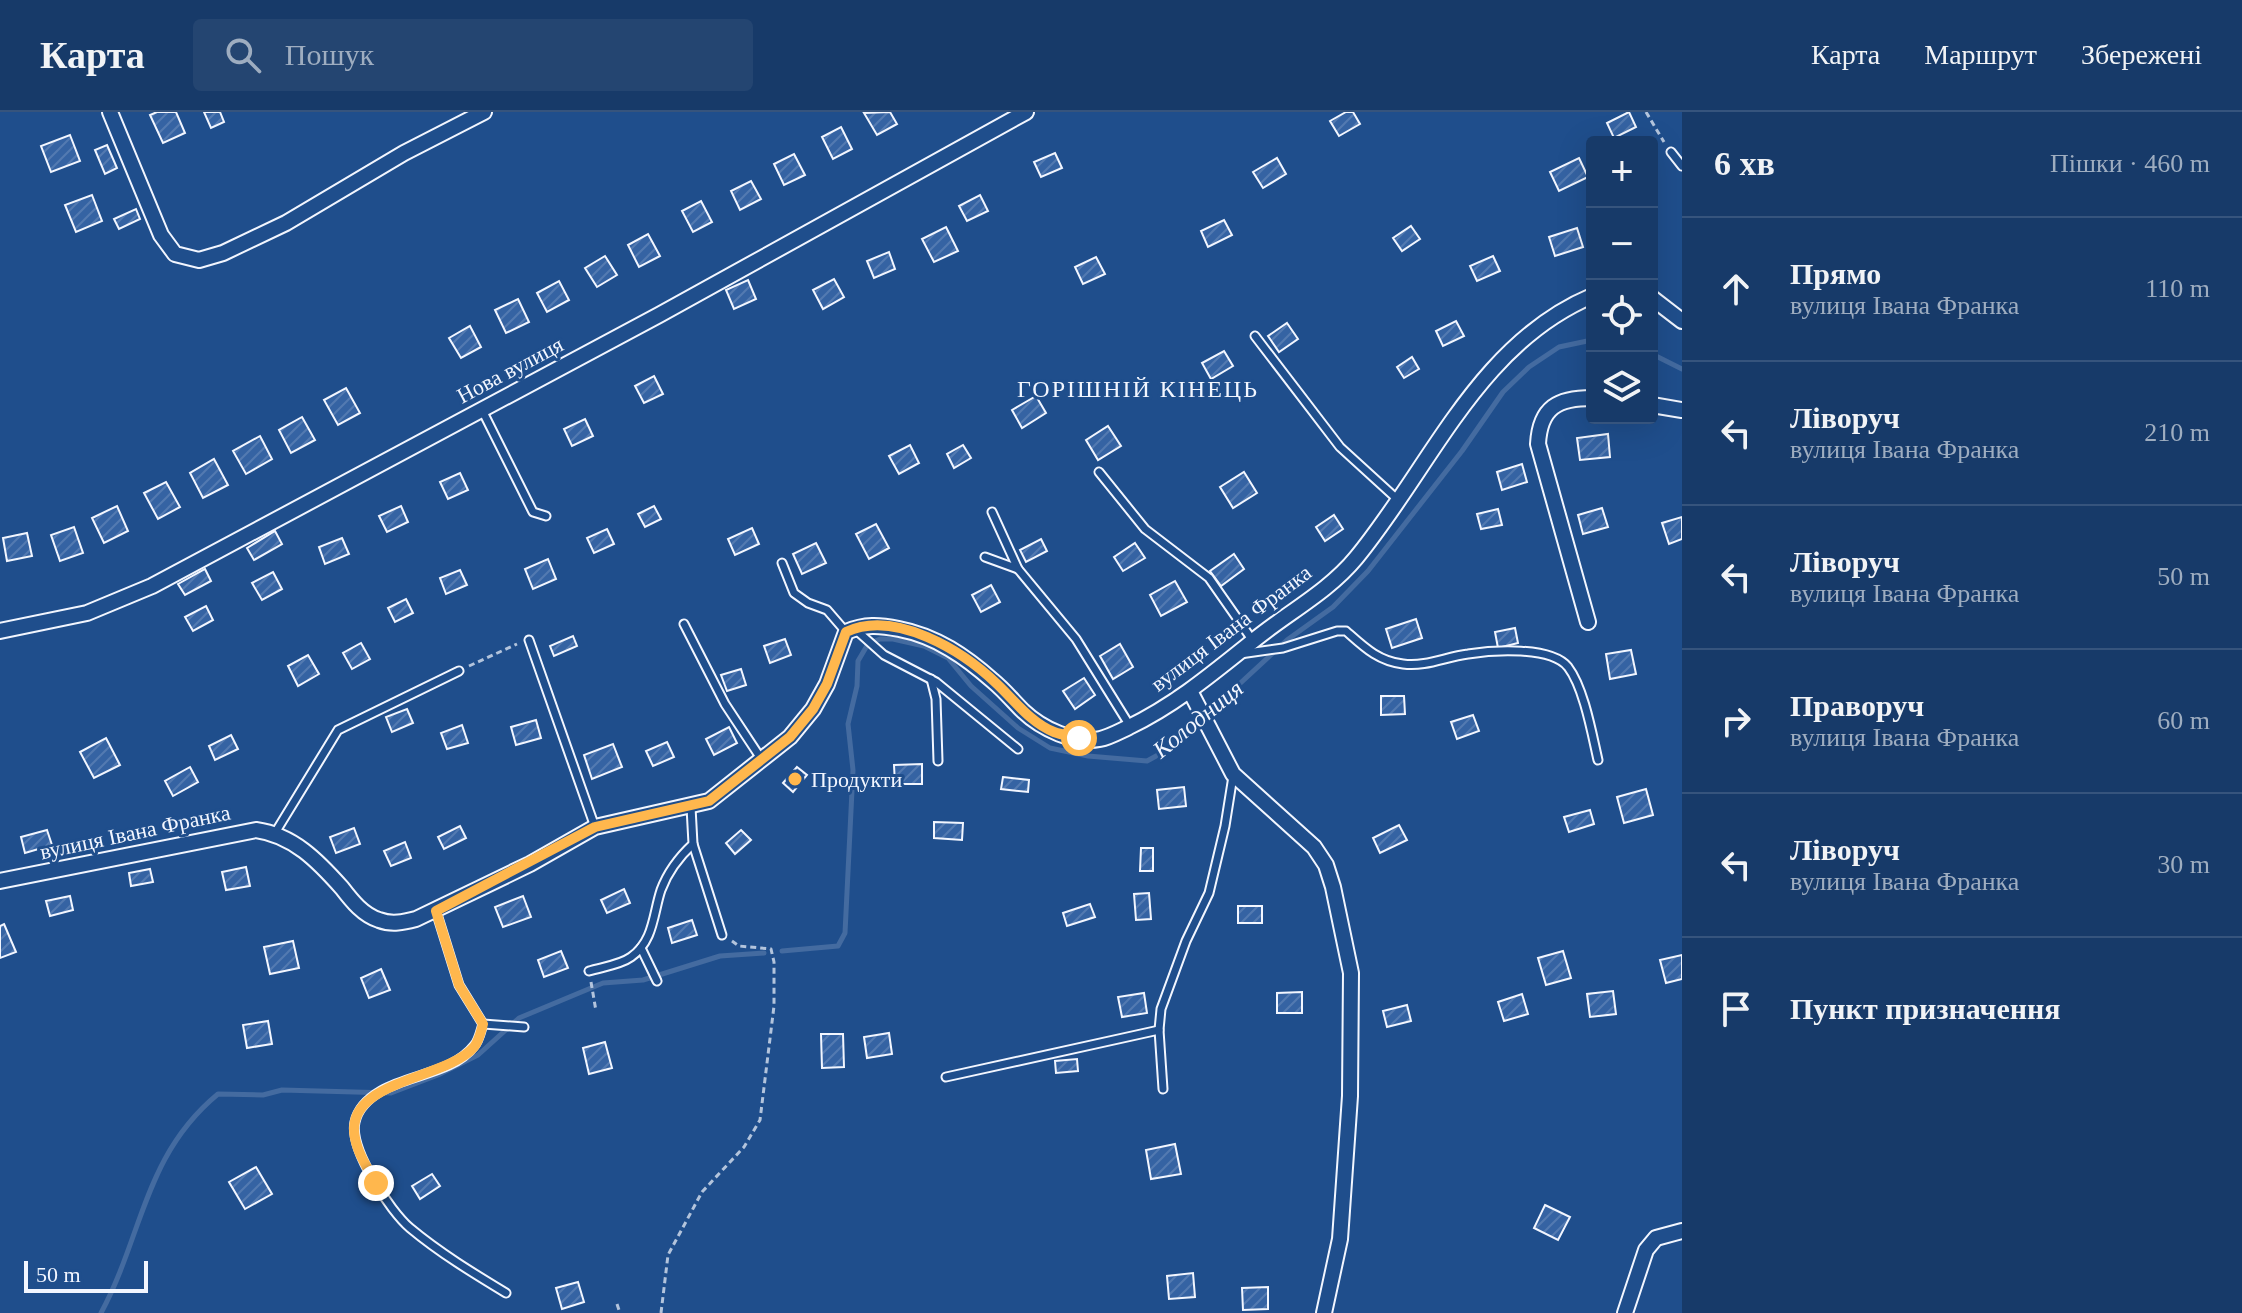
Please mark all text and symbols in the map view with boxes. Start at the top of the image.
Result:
search box [193,19,753,91]
icon: search [221,33,265,77]
text: Карта [40,34,145,76]
text: Пошук [285,38,374,71]
text: Карта [1811,39,1880,70]
text: Маршрут [1924,39,2037,70]
text: Збережені [2081,39,2202,70]
map controls [1586,136,1658,424]
button: + [1586,136,1658,208]
text: 6 хв [1714,145,1775,182]
text: Пішки · 460 m [2050,149,2210,178]
button: − [1586,208,1658,280]
text: Прямо [1790,257,1881,290]
icon: ahead [1714,267,1758,311]
text: 110 m [2145,274,2210,303]
button: locate [1586,280,1658,352]
text: вулиця Івана Франка [1790,291,2019,320]
street label: Нова вулиця [453,332,567,408]
button: layers [1586,352,1658,424]
district label: ГОРІШНІЙ КІНЕЦЬ [1017,376,1259,402]
text: Ліворуч [1790,401,1900,434]
icon: left [1714,411,1758,455]
text: 210 m [2144,418,2210,447]
text: вулиця Івана Франка [1790,435,2019,464]
text: Ліворуч [1790,545,1900,578]
icon: left [1714,555,1758,599]
street label: вулиця Івана Франка [1146,559,1316,696]
text: 50 m [2157,562,2210,591]
text: вулиця Івана Франка [1790,579,2019,608]
water label: Колодниця [1147,675,1248,764]
text: Праворуч [1790,689,1924,722]
icon: right [1714,699,1758,743]
text: 60 m [2157,706,2210,735]
route start [1061,720,1097,756]
text: вулиця Івана Франка [1790,723,2019,752]
place label: Продукти [811,767,902,792]
marker: Продукти [786,770,804,788]
street label: вулиця Івана Франка [37,800,233,864]
text: Ліворуч [1790,833,1900,866]
icon: left [1714,843,1758,887]
text: 30 m [2157,850,2210,879]
text: вулиця Івана Франка [1790,867,2019,896]
icon: arrive [1714,987,1758,1031]
text: Пункт призначення [1790,992,2061,1025]
route end [358,1165,394,1201]
scale bar [24,1257,148,1293]
text: 50 m [36,1262,81,1287]

